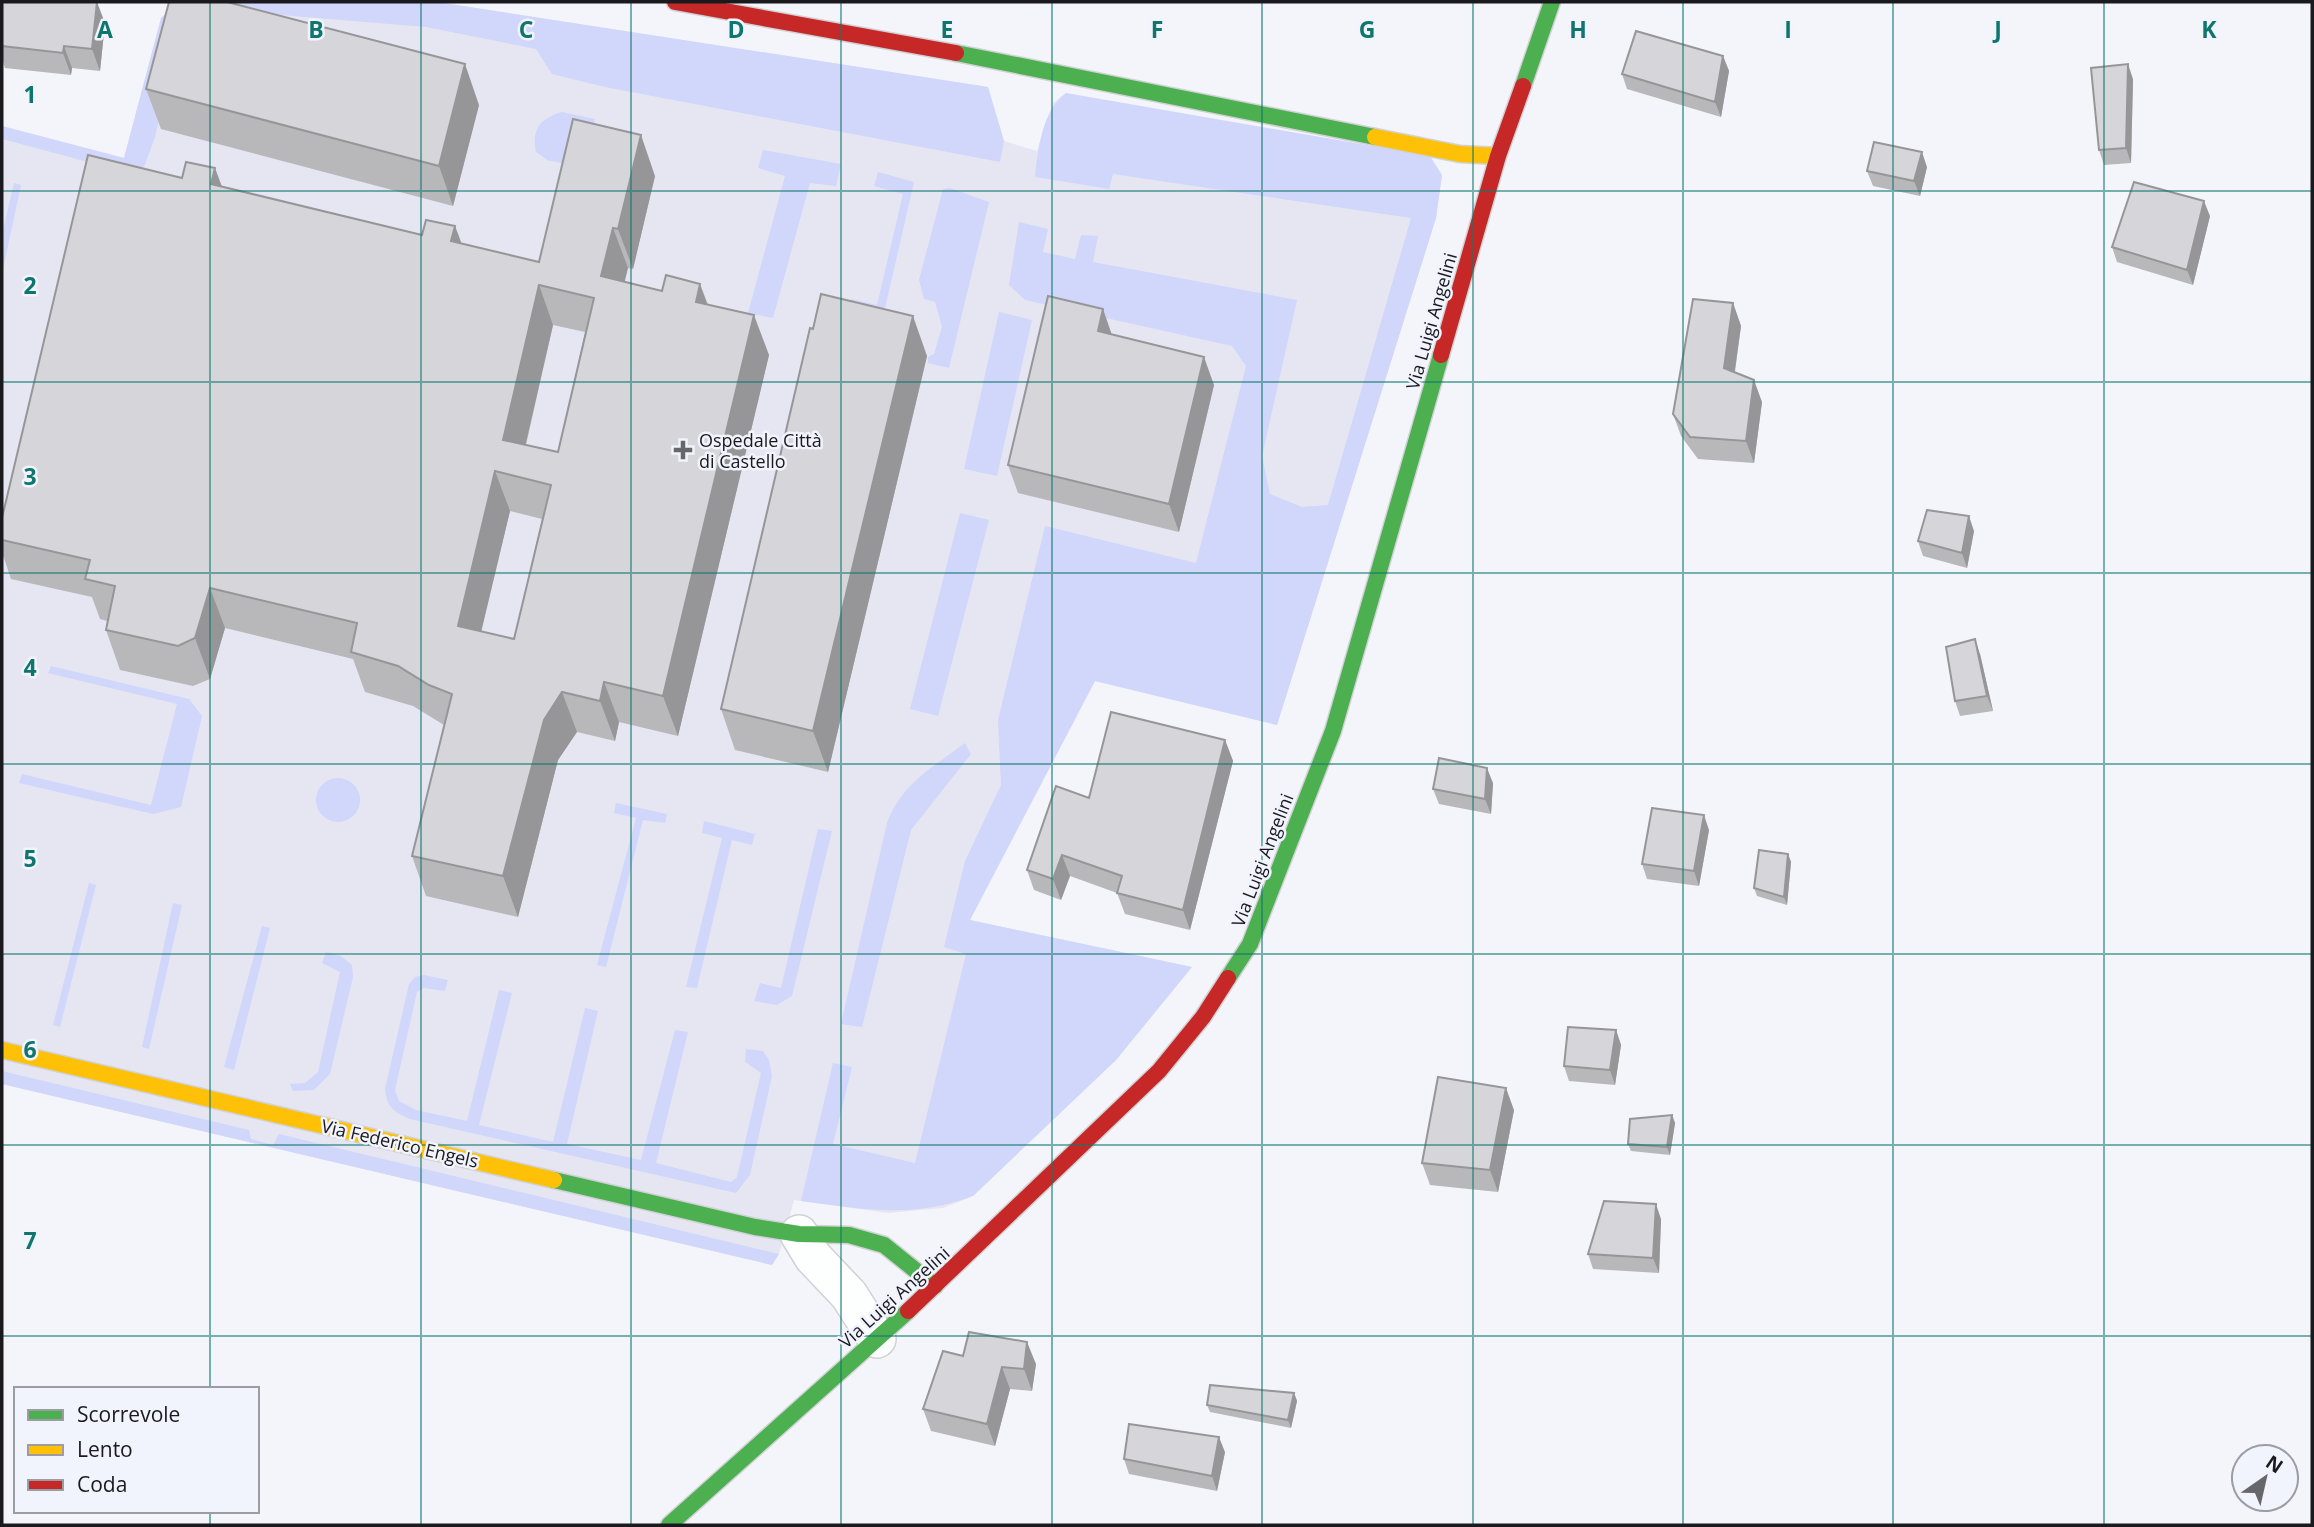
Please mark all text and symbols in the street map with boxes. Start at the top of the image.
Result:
text: A [97,13,113,45]
text: B [308,13,324,45]
text: C [519,13,533,45]
text: D [727,13,745,45]
text: E [941,13,953,45]
text: F [1151,13,1163,45]
text: G [1359,13,1375,45]
text: H [1569,13,1587,45]
text: I [1784,13,1792,45]
text: J [1992,13,2002,45]
text: K [2201,13,2217,45]
text: 1 [23,78,37,110]
street label: Via Luigi Angelini [1400,250,1462,392]
text: 2 [23,269,37,301]
place label: Ospedale Città di Castello [699,428,822,473]
marker: Ospedale Città di Castello [673,440,693,460]
text: 3 [23,460,37,492]
text: 4 [23,651,37,683]
street label: Via Luigi Angelini [1226,790,1298,930]
text: 5 [23,842,37,874]
text: 6 [23,1033,37,1065]
street label: Via Federico Engels [319,1113,481,1173]
text: 7 [23,1224,37,1256]
street label: Via Luigi Angelini [834,1241,954,1353]
legend [14,1387,259,1513]
text: Scorrevole [77,1400,180,1428]
text: Lento [77,1435,133,1463]
north arrow [2230,1443,2300,1513]
text: N [2261,1449,2288,1479]
text: Coda [77,1470,127,1498]

